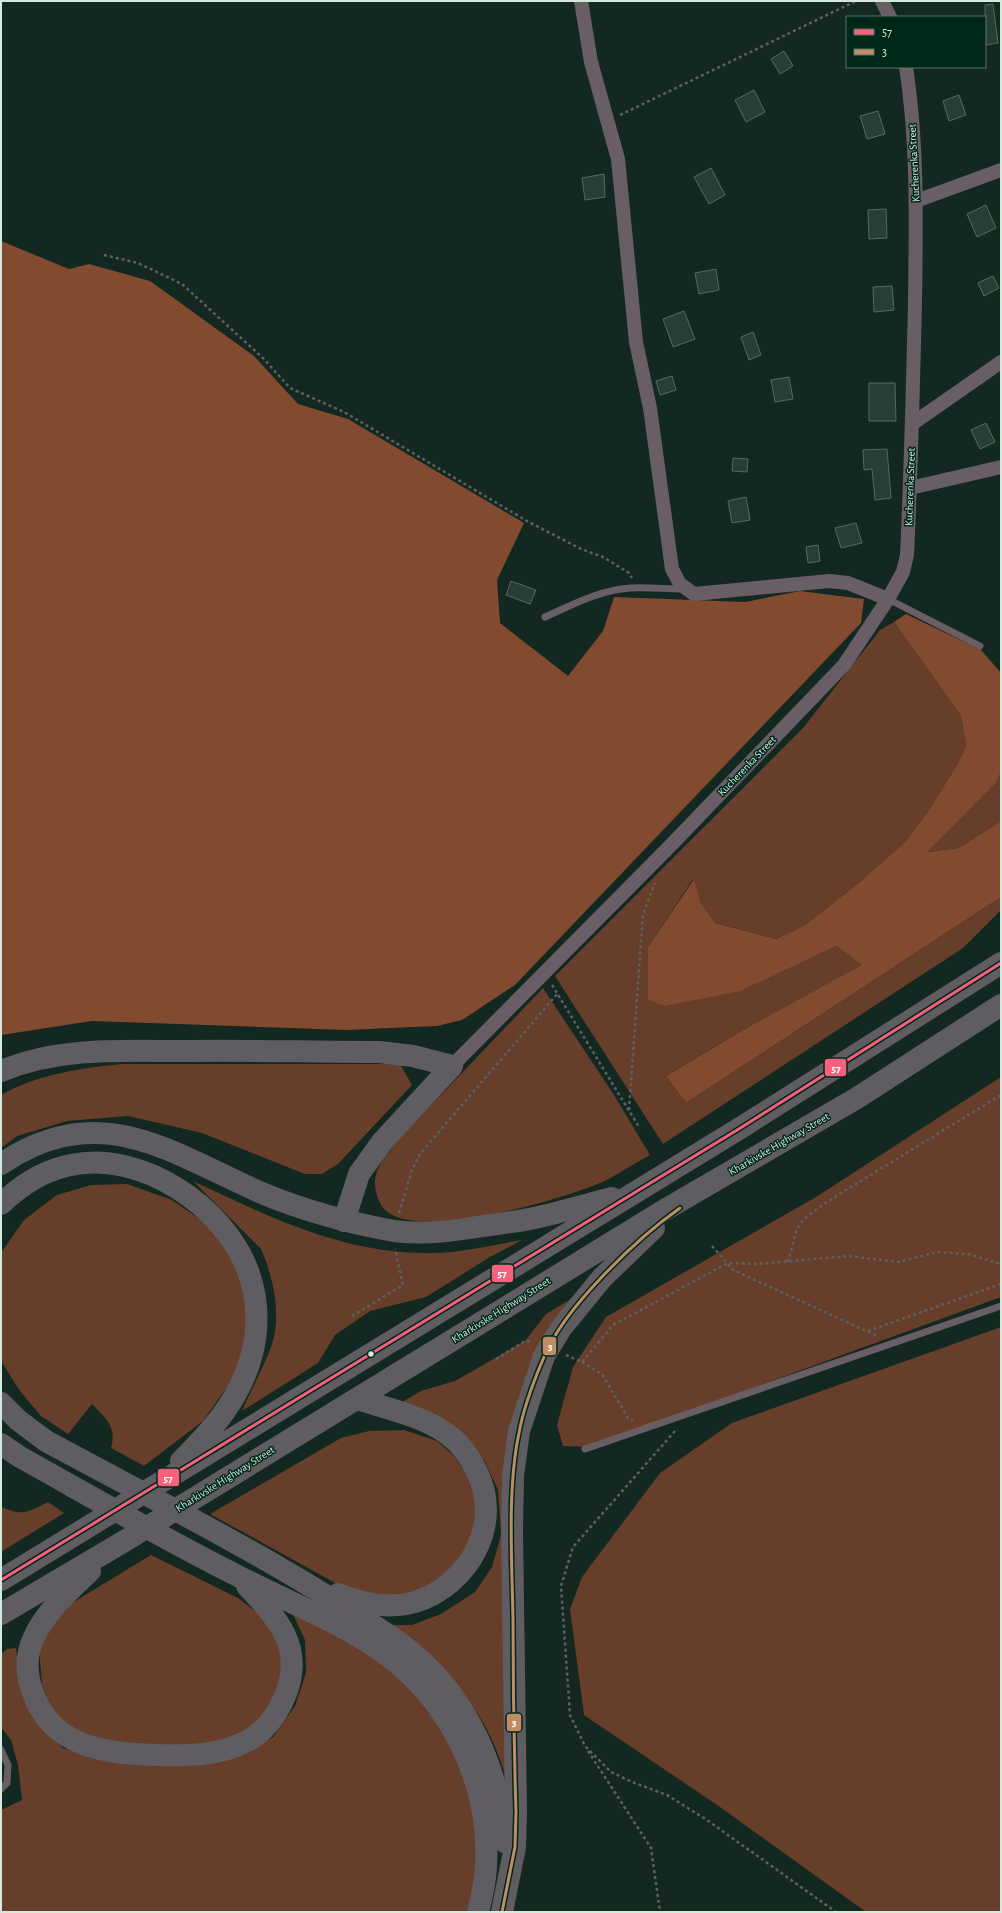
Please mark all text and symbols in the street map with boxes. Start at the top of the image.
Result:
legend [846,16,986,68]
text: 57 [882,26,892,38]
text: 3 [882,46,887,58]
street label: Kucherenka Street [906,123,922,202]
street label: Kucherenka Street [903,447,917,526]
street label: Kucherenka Street [716,734,779,798]
line badge: 57 [824,1058,847,1077]
text: 57 [831,1063,841,1074]
street label: Kharkivske Highway Street [727,1110,832,1177]
line badge: 57 [491,1264,514,1283]
text: 57 [497,1268,507,1279]
street label: Kharkivske Highway Street [450,1275,553,1345]
line badge: 3 [542,1336,557,1356]
text: 3 [548,1341,553,1352]
unlabelled marker [366,1349,376,1359]
street label: Kharkivske Highway Street [174,1444,277,1514]
line badge: 57 [157,1468,180,1487]
text: 57 [163,1473,173,1484]
line badge: 3 [506,1713,522,1732]
text: 3 [512,1717,517,1728]

